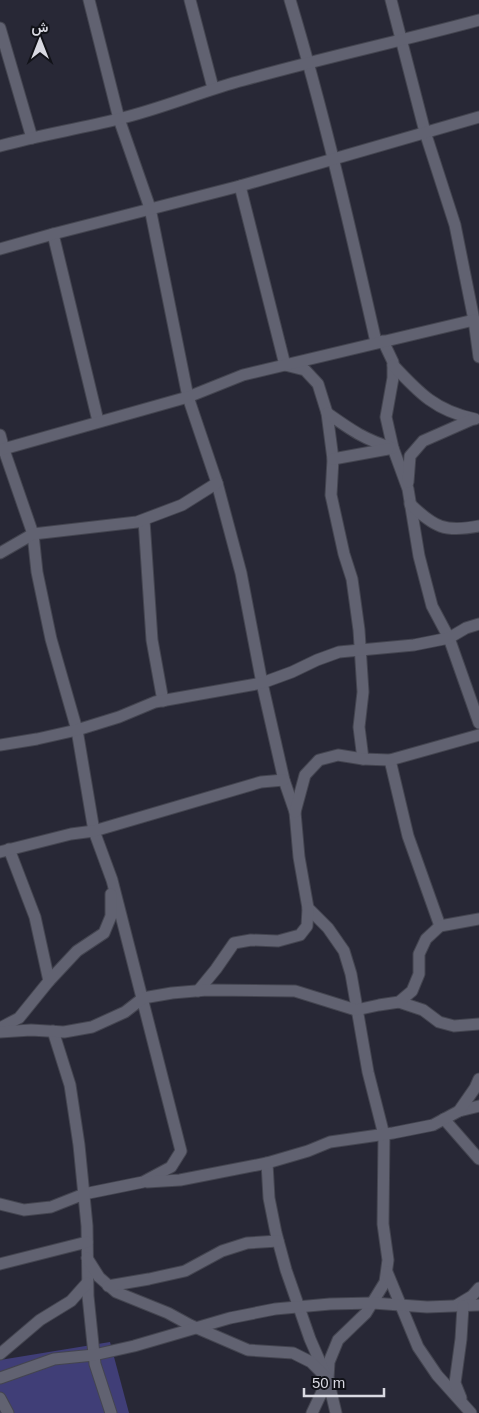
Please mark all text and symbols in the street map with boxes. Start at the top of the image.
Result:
north arrow [15,15,65,65]
text: ش [32,19,49,36]
scale bar [304,1366,384,1398]
text: 50 m [312,1374,345,1391]

